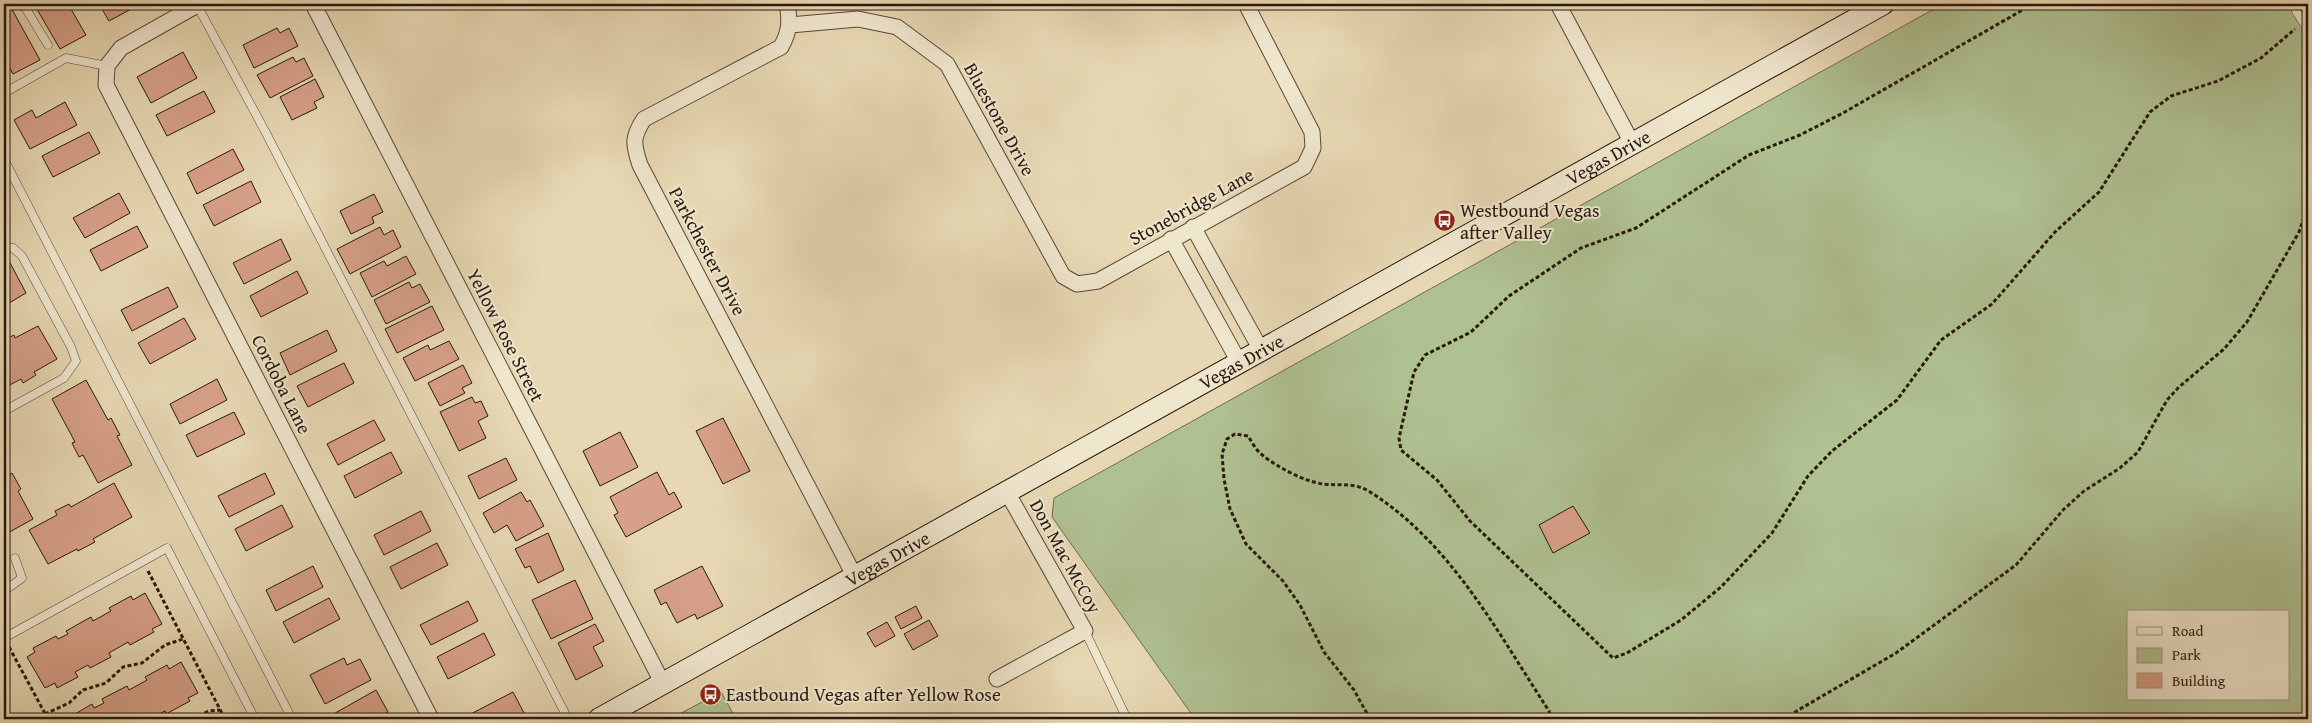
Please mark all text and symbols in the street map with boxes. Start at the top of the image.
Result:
street label: Bluestone Drive [957,57,1043,181]
street label: Vegas Drive [1561,122,1656,192]
street label: Stonebridge Lane [1124,160,1259,252]
street label: Parkchester Drive [662,182,754,320]
place label: Westbound Vegas after Valley [1460,196,1600,246]
bus stop icon: Westbound Vegas after Valley [1432,209,1456,233]
street label: Yellow Rose Street [460,263,552,407]
street label: Vegas Drive [1194,326,1289,396]
street label: Cordoba Lane [245,329,319,439]
street label: Don Mac McCoy [1023,494,1109,619]
street label: Vegas Drive [840,524,935,593]
legend [2127,610,2290,700]
text: Road [2172,620,2203,641]
text: Park [2172,644,2201,665]
text: Building [2172,670,2226,691]
place label: Eastbound Vegas after Yellow Rose [726,680,1001,708]
bus stop icon: Eastbound Vegas after Yellow Rose [698,682,722,706]

